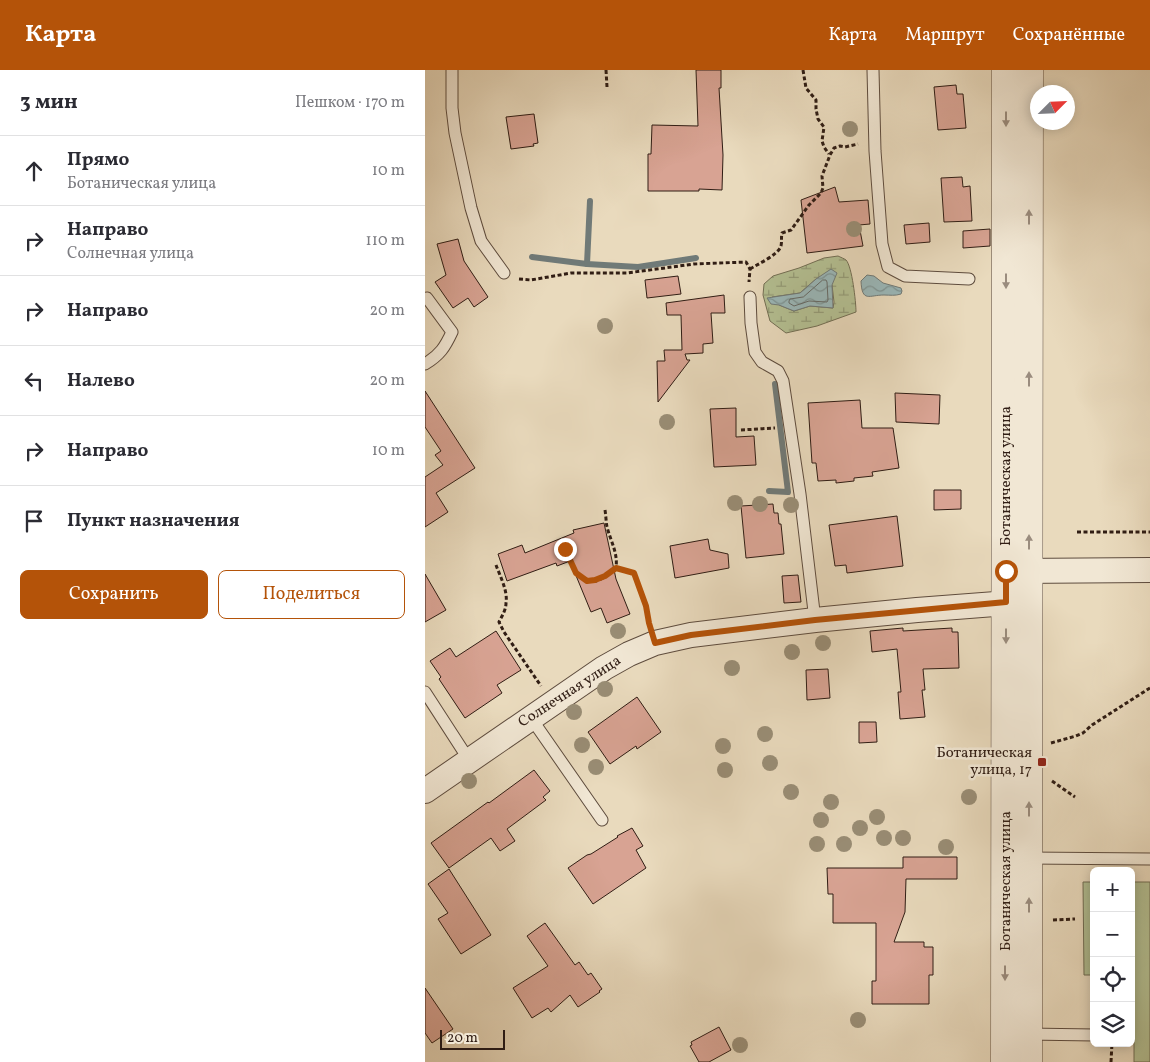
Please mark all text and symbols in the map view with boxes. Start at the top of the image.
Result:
text: Карта [25,18,96,52]
text: Карта [828,23,877,48]
text: Маршрут [905,23,985,48]
text: Сохранённые [1013,23,1125,48]
north arrow [1030,85,1075,130]
text: 3 мин [20,88,78,117]
text: Пешком · 170 m [295,92,405,114]
one-way arrow [1002,111,1010,127]
text: Прямо [67,147,129,173]
icon: ahead [20,157,48,185]
text: 10 m [372,160,405,182]
text: Ботаническая улица [67,173,216,195]
one-way arrow [1025,208,1033,224]
text: Направо [67,217,149,243]
icon: right [20,227,48,255]
text: 110 m [366,230,405,252]
text: Солнечная улица [67,243,194,265]
one-way arrow [1002,273,1010,289]
icon: right [20,297,48,325]
text: Направо [67,298,149,324]
text: 20 m [370,300,405,322]
icon: left [20,367,48,395]
text: Налево [67,368,135,394]
text: 20 m [370,370,405,392]
one-way arrow [1025,371,1033,387]
street label: Ботаническая улица [996,406,1017,546]
icon: right [20,437,48,465]
text: Направо [67,438,149,464]
text: 10 m [372,440,405,462]
icon: arrive [20,507,48,535]
text: Пункт назначения [67,508,240,534]
one-way arrow [1025,533,1033,549]
route end [554,538,577,561]
route start [995,560,1018,583]
button: Сохранить [20,570,208,619]
button: Поделиться [218,570,405,619]
one-way arrow [1002,628,1010,644]
street label: Солнечная улица [514,651,626,733]
place label: Ботаническая улица, 17 [936,743,1032,781]
marker: Ботаническая улица, 17 [1036,756,1048,768]
one-way arrow [1025,801,1033,817]
street label: Ботаническая улица [996,811,1017,951]
map controls [1090,867,1135,1047]
button: + [1090,867,1135,912]
one-way arrow [1025,896,1033,912]
button: − [1090,912,1135,957]
button: locate [1090,957,1135,1002]
one-way arrow [1001,966,1009,982]
button: layers [1090,1002,1135,1047]
scale bar [440,1027,505,1050]
text: 20 m [447,1029,478,1048]

